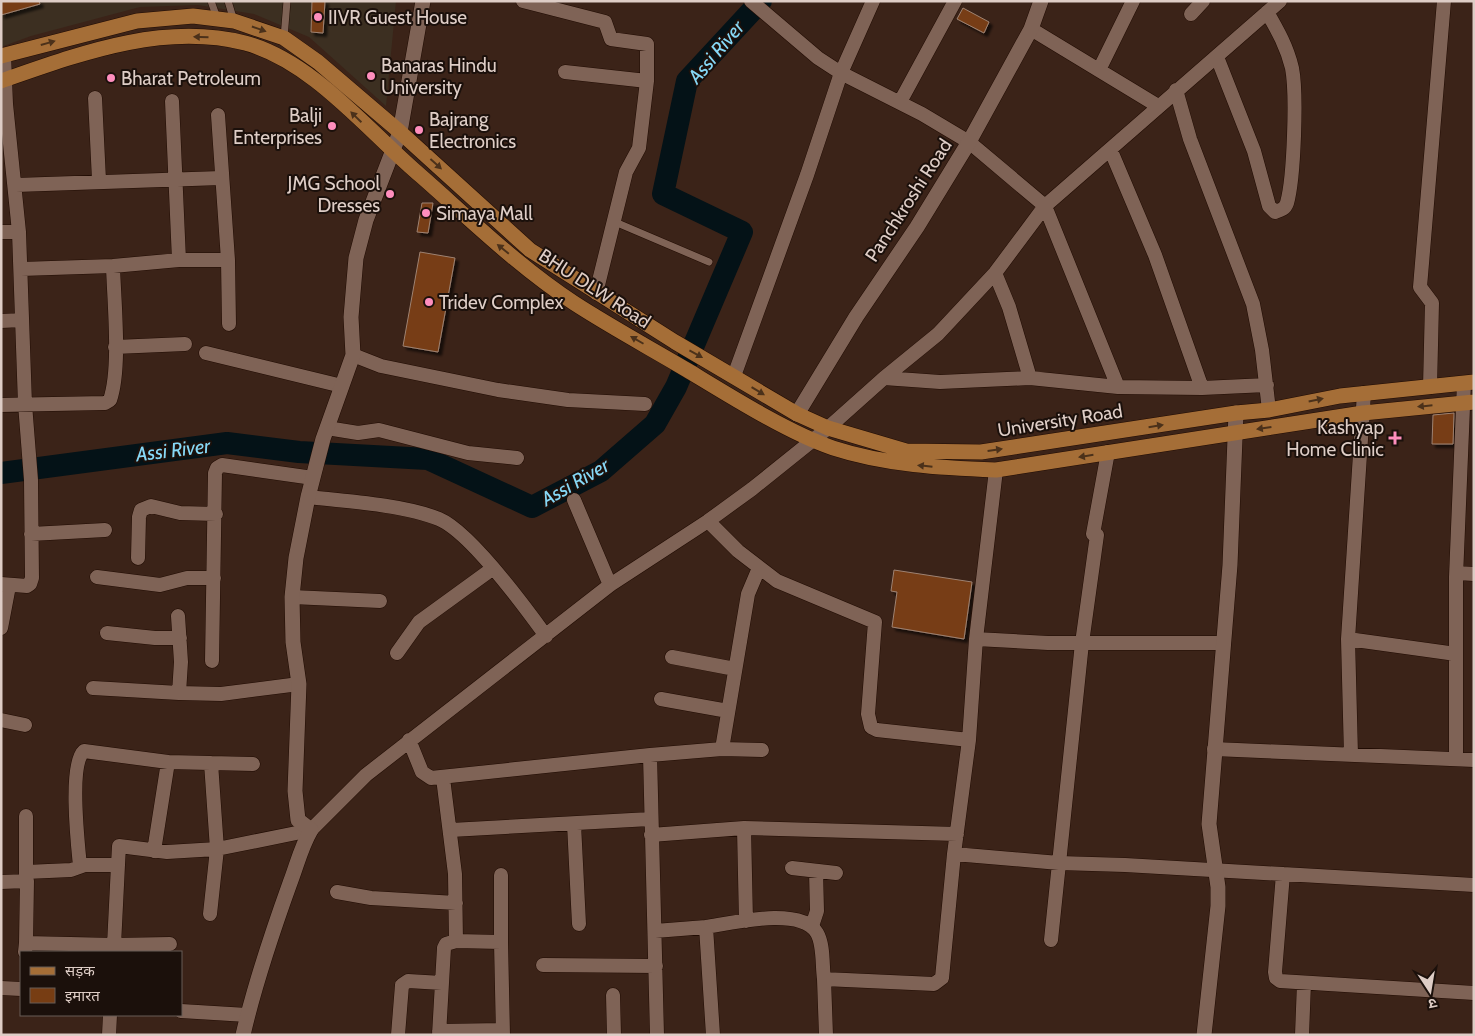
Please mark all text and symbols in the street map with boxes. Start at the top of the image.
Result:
place label: IIVR Guest House [328,6,467,29]
marker: IIVR Guest House [312,11,324,23]
water label: Assi River [682,15,750,89]
one-way arrow [251,26,266,33]
one-way arrow [192,33,208,41]
one-way arrow [41,38,56,46]
place label: Banaras Hindu University [381,54,497,99]
place label: Bharat Petroleum [121,67,261,90]
marker: Banaras Hindu University [365,70,377,82]
marker: Bharat Petroleum [105,72,117,84]
place label: Balji Enterprises [233,104,322,149]
place label: Bajrang Electronics [429,108,516,153]
one-way arrow [350,111,362,123]
marker: Balji Enterprises [326,120,338,132]
marker: Bajrang Electronics [413,124,425,136]
street label: Panchkroshi Road [860,135,957,266]
one-way arrow [429,159,442,170]
place label: JMG School Dresses [286,172,381,217]
marker: JMG School Dresses [384,188,396,200]
place label: Simaya Mall [436,202,533,225]
marker: Simaya Mall [420,207,432,219]
one-way arrow [497,244,510,255]
street label: BHU DLW Road [535,244,655,333]
place label: Tridev Complex [439,291,563,314]
marker: Tridev Complex [423,296,435,308]
one-way arrow [631,336,644,345]
one-way arrow [688,350,703,358]
one-way arrow [752,386,765,395]
one-way arrow [1309,396,1325,404]
street label: University Road [996,399,1124,442]
one-way arrow [1417,403,1433,411]
place label: Kashyap Home Clinic [1286,416,1384,461]
one-way arrow [1149,421,1165,429]
one-way arrow [1256,424,1272,432]
marker: Kashyap Home Clinic [1388,431,1402,445]
water label: Assi River [133,433,212,467]
one-way arrow [988,446,1004,454]
one-way arrow [1078,452,1094,460]
water label: Assi River [536,453,614,512]
one-way arrow [917,462,933,470]
legend [20,951,182,1016]
text: सड़क [65,962,95,980]
north arrow [1405,966,1455,1016]
text: इमारत [65,987,100,1005]
text: उ [1426,994,1439,1014]

